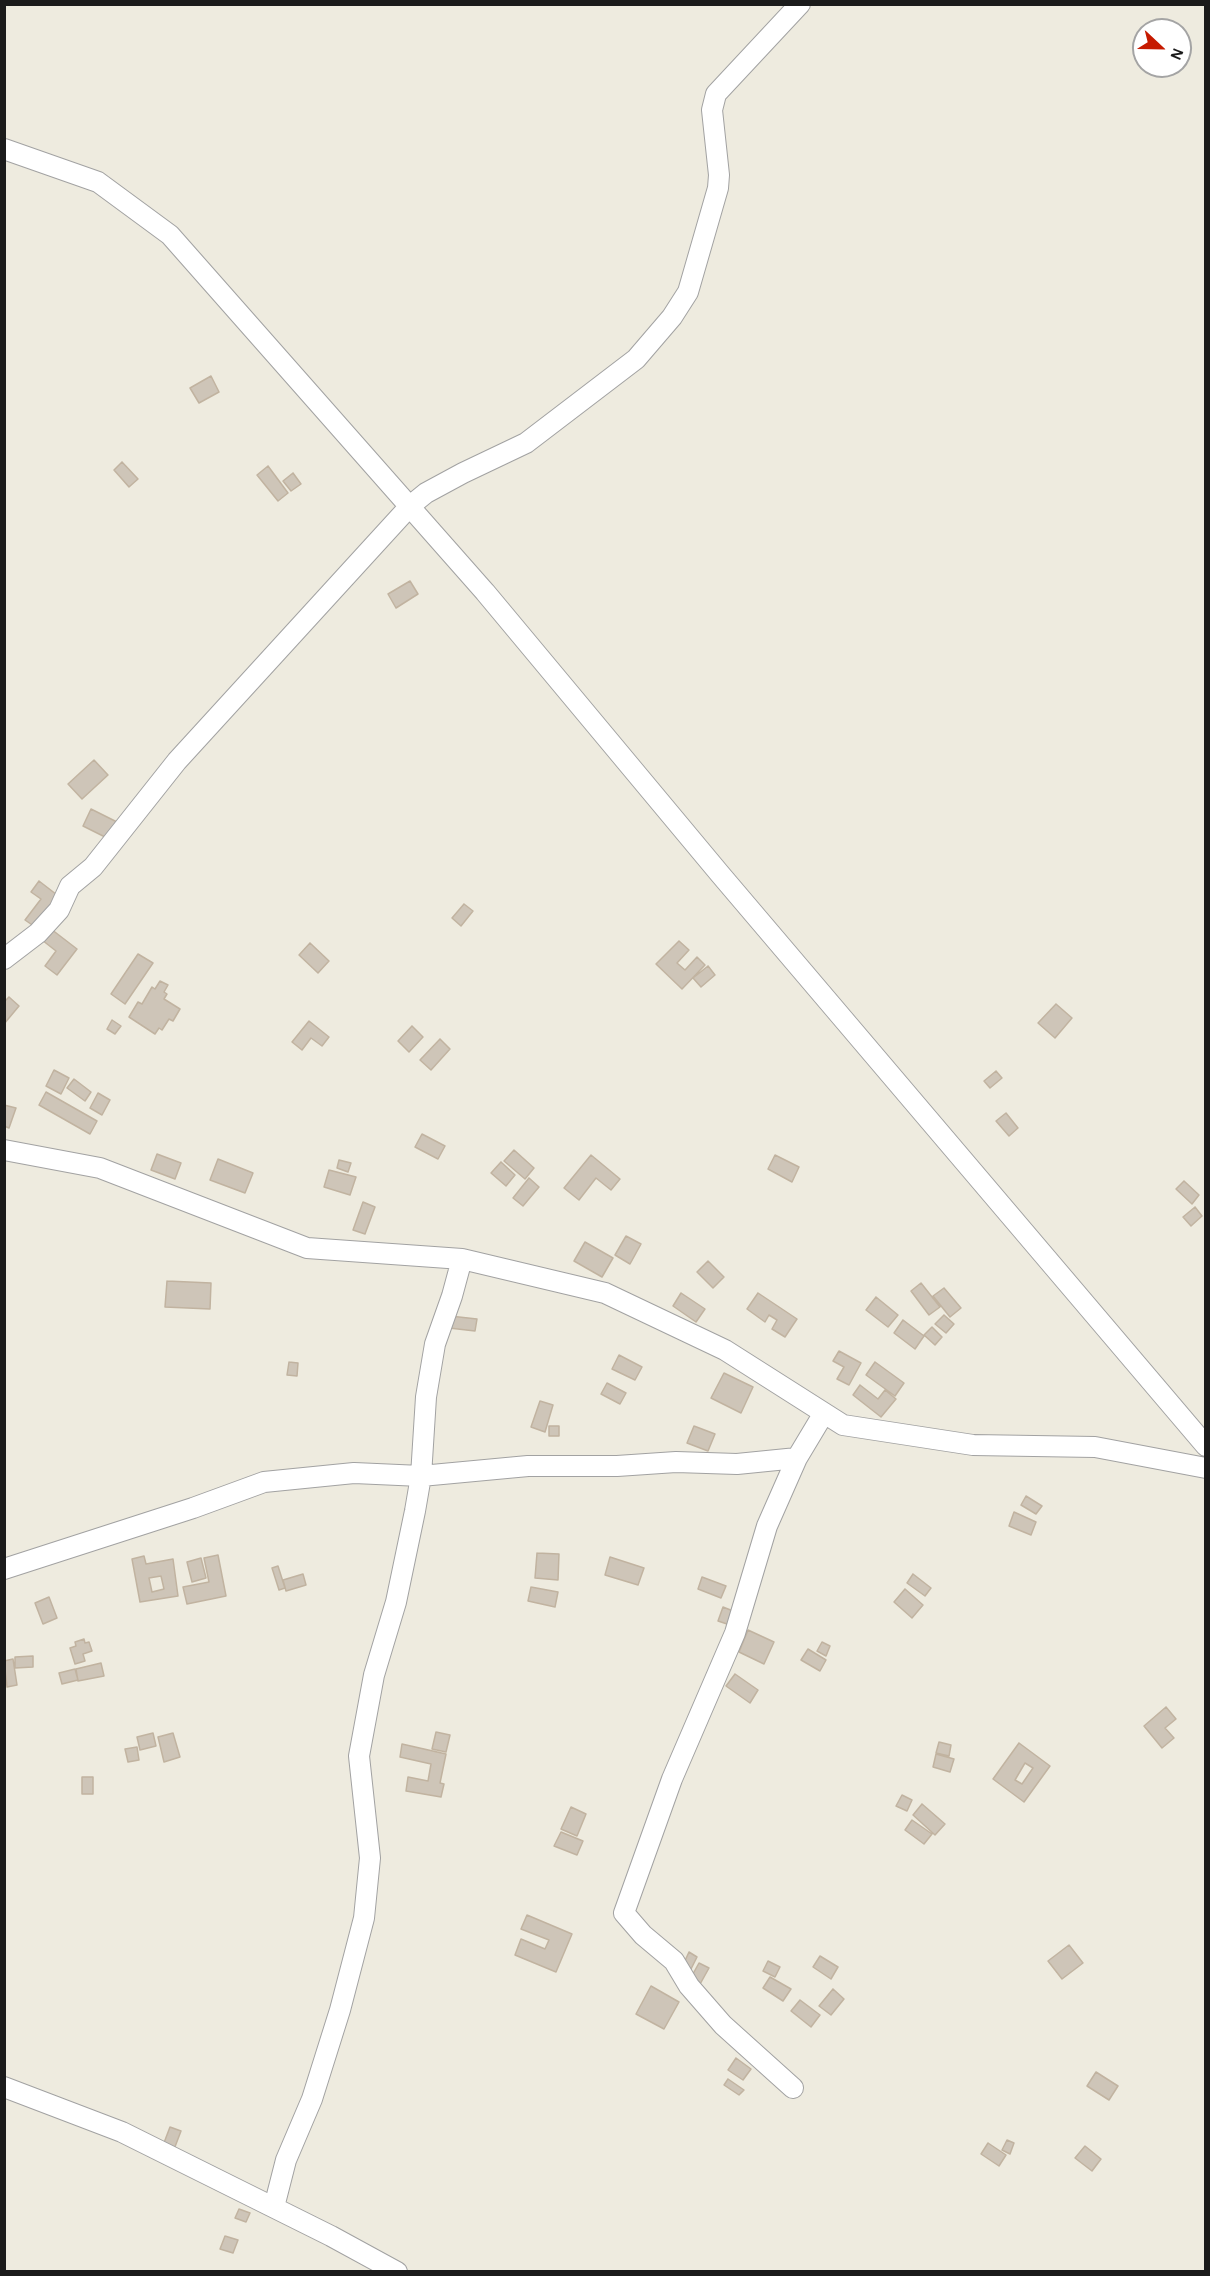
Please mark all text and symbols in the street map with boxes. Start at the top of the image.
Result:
north arrow [1132,18,1192,78]
text: N [1167,46,1186,62]

